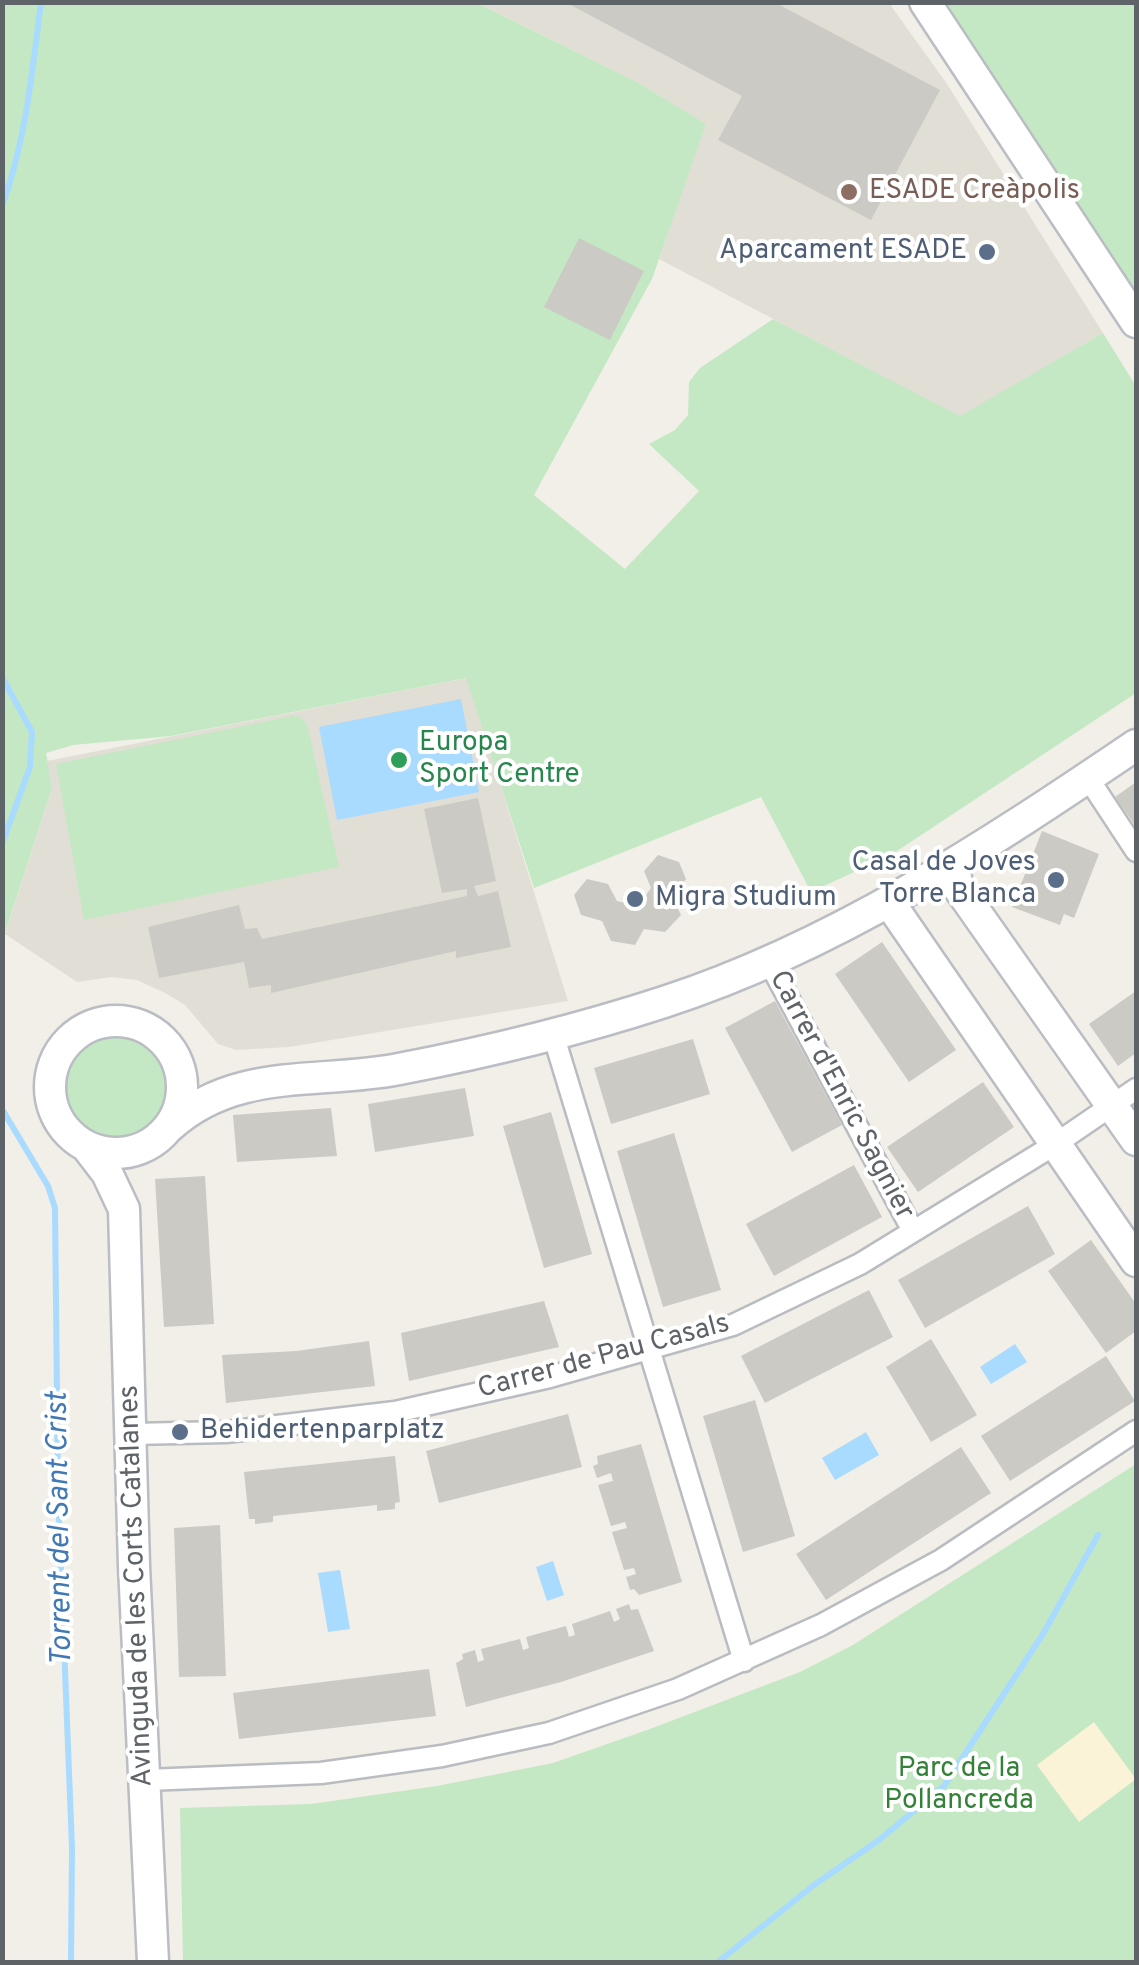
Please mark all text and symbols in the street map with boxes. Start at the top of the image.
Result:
place label: ESADE Creàpolis [869,175,1080,209]
marker: ESADE Creàpolis [838,181,860,203]
place label: Aparcament ESADE [719,235,967,269]
marker: Aparcament ESADE [976,241,998,263]
place label: Europa Sport Centre [419,727,580,793]
marker: Europa Sport Centre [388,749,410,771]
place label: Casal de Joves Torre Blanca [851,847,1036,913]
marker: Casal de Joves Torre Blanca [1045,869,1067,891]
place label: Migra Studium [655,882,837,916]
marker: Migra Studium [624,888,646,910]
street label: Carrer d'Enric Sagnier [760,966,920,1226]
street label: Carrer de Pau Casals [474,1308,734,1408]
street label: Avinguda de les Corts Catalanes [114,1385,162,1787]
water label: Torrent del Sant Crist [42,1392,82,1666]
place label: Behidertenparplatz [200,1415,445,1449]
marker: Behidertenparplatz [169,1421,191,1443]
park label: Parc de la Pollancreda [884,1753,1034,1819]

